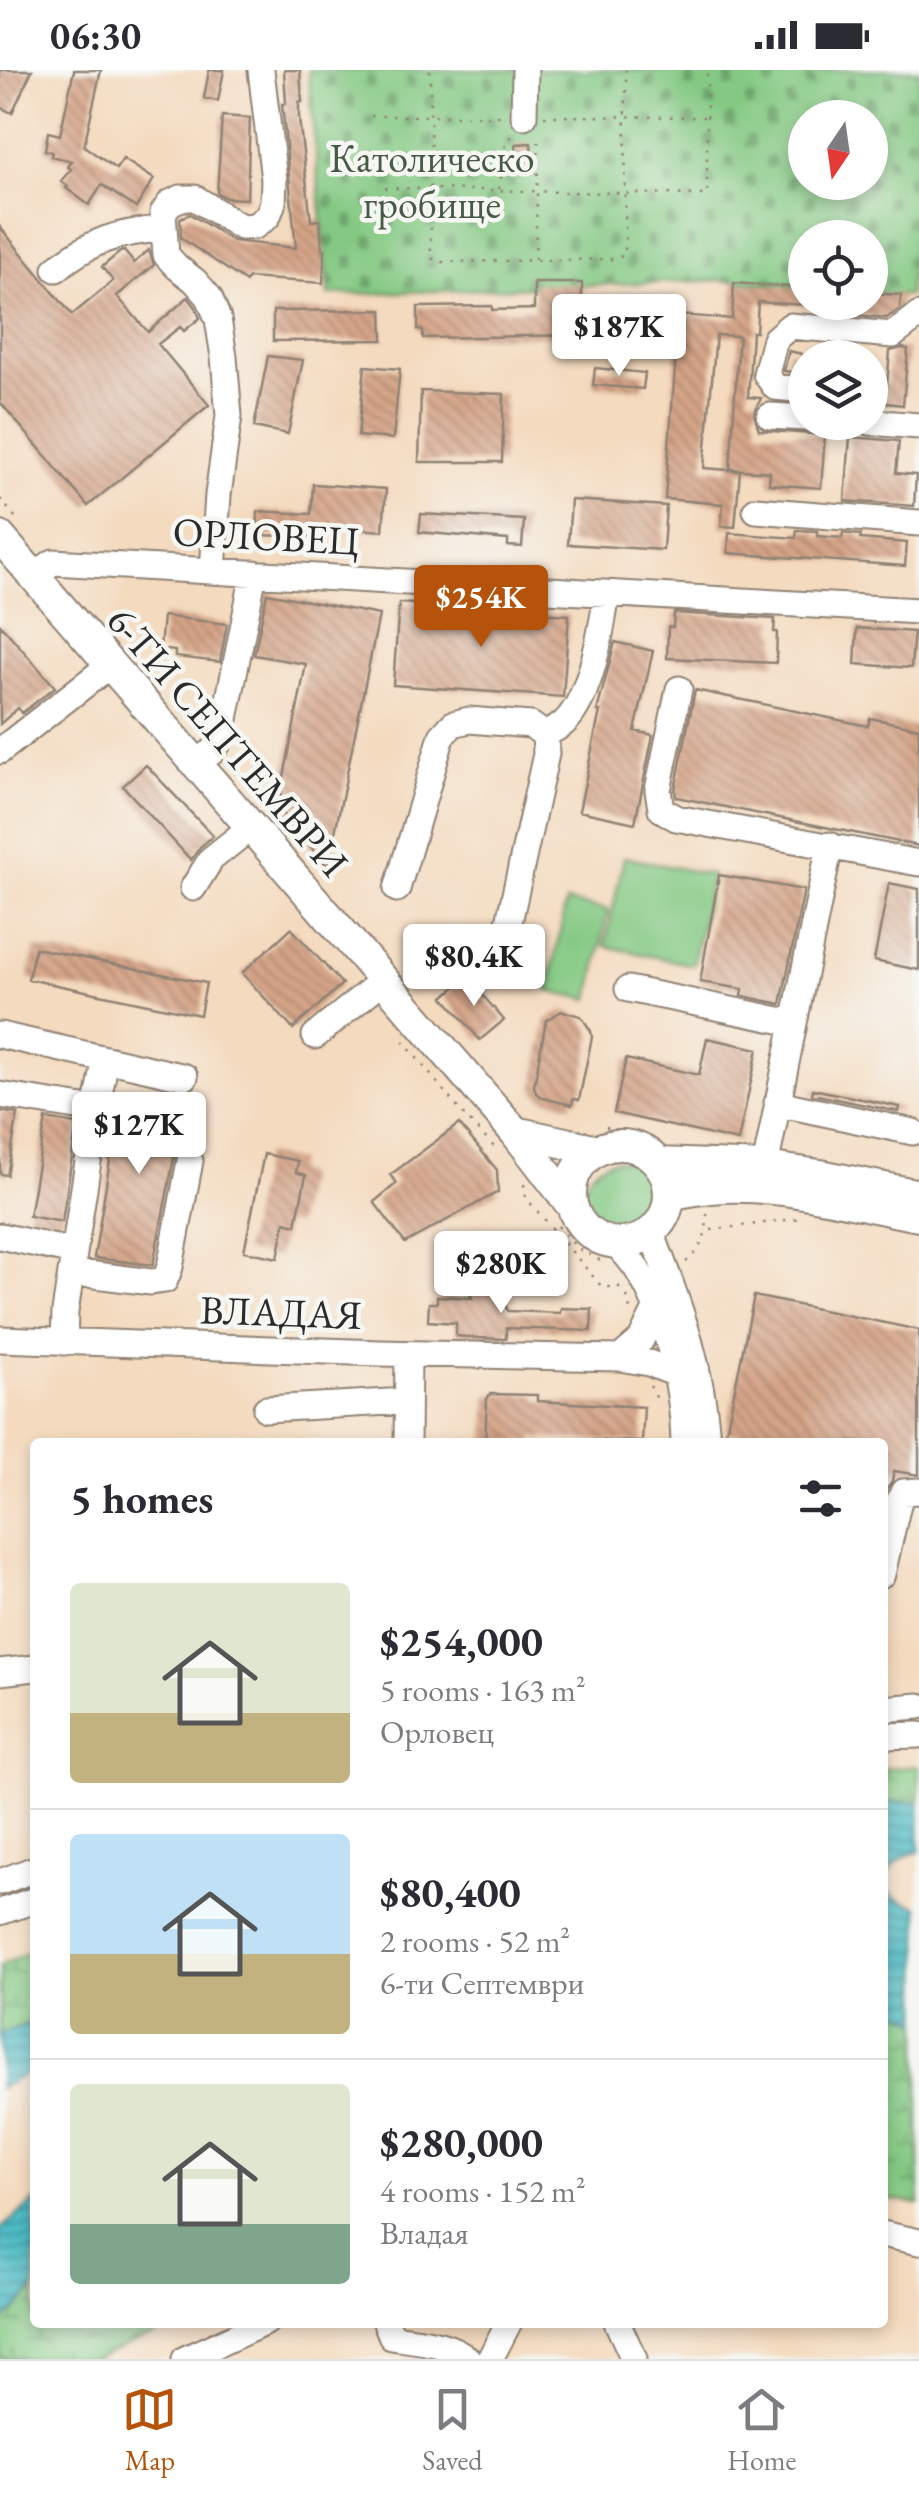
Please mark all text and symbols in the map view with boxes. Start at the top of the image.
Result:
text: 06:30 [50,11,141,60]
north arrow [788,100,888,200]
map controls [788,100,888,440]
park label: Католическо гробище [330,132,534,230]
button: locate [788,220,888,320]
pin: $187K [549,294,689,379]
text: $187K [574,305,664,347]
button: layers [788,340,888,440]
street label: ОРЛОВЕЦ [172,505,360,567]
pin: $254K [411,565,551,650]
text: $254K [436,576,526,618]
street label: 6-ТИ СЕПТЕМВРИ [96,595,360,887]
pin: $80.4K [393,924,555,1009]
text: $80.4K [425,935,523,977]
pin: $127K [69,1092,209,1177]
text: $127K [94,1103,184,1145]
pin: $280K [431,1231,571,1316]
text: $280K [456,1242,546,1284]
street label: ВЛАДАЯ [199,1283,363,1341]
text: 5 homes [70,1471,213,1526]
icon: filters [793,1471,848,1526]
text: $254,000 [380,1614,543,1669]
icon: home [150,1623,270,1743]
text: 5 rooms · 163 m² [380,1669,586,1711]
text: Орловец [380,1711,494,1753]
text: $80,400 [380,1865,521,1920]
icon: home [150,1874,270,1994]
text: 2 rooms · 52 m² [380,1920,570,1962]
text: 6-ти Септември [380,1962,585,2004]
text: $280,000 [380,2115,543,2170]
icon: home [150,2124,270,2244]
text: 4 rooms · 152 m² [380,2170,586,2212]
text: Владая [380,2212,469,2254]
tab: Map [122,2382,177,2478]
tab: Saved [422,2382,482,2478]
tab: Home [727,2382,797,2478]

